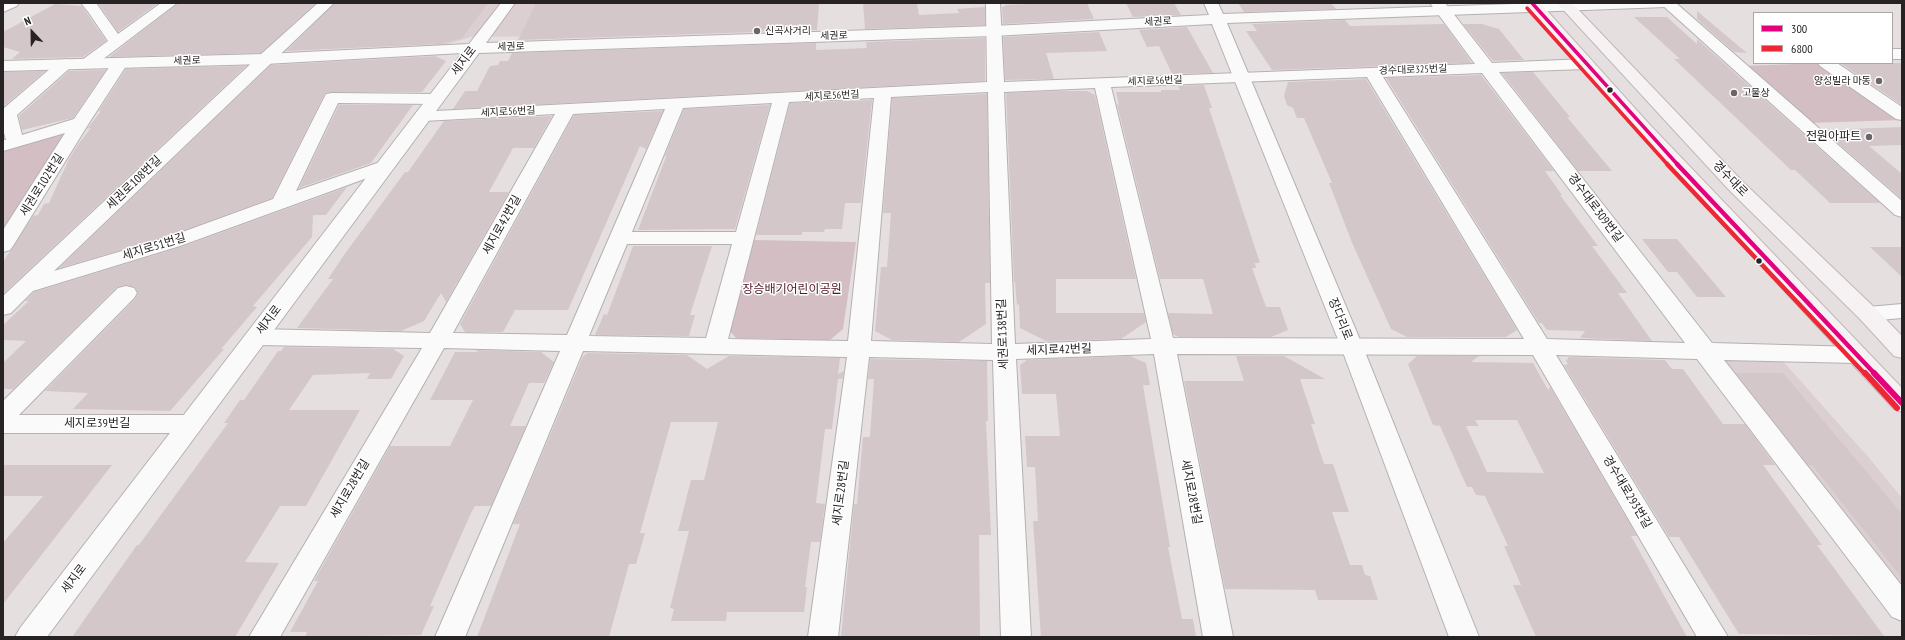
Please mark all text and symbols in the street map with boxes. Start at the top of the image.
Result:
north arrow [12,12,52,52]
legend [1753,12,1893,64]
text: N [22,13,33,28]
street label: 세권로 [1144,15,1172,29]
text: 300 [1791,21,1807,36]
place label: 신곡사거리 [765,25,811,37]
marker: 신곡사거리 [752,26,762,36]
street label: 세권로 [820,30,848,42]
street label: 세권로 [497,41,525,53]
text: 6800 [1791,41,1813,56]
street label: 세지로 [448,43,480,79]
street label: 세권로 [173,55,201,67]
street label: 경수대로325번길 [1378,63,1448,77]
street label: 세지로56번길 [1127,74,1183,88]
place label: 양성빌라 마동 [1814,75,1871,87]
marker: 양성빌라 마동 [1874,76,1884,86]
unlabelled marker [1605,85,1615,95]
place label: 고물상 [1742,87,1770,99]
marker: 고물상 [1729,88,1739,98]
street label: 세지로56번길 [804,89,860,103]
street label: 세지로56번길 [480,105,536,119]
place label: 전원아파트 [1806,130,1861,144]
marker: 전원아파트 [1864,132,1874,142]
street label: 세권로102번길 [17,151,67,219]
street label: 세권로108번길 [103,153,165,213]
street label: 경수대로 [1709,158,1751,200]
street label: 경수대로309번길 [1564,171,1626,245]
street label: 세지로42번길 [480,193,524,257]
street label: 세지로51번길 [120,230,188,264]
unlabelled marker [1754,256,1764,266]
park label: 장승배기어린이공원 [742,283,842,297]
street label: 장다리로 [1325,296,1355,342]
street label: 세권로138번길 [995,298,1011,370]
street label: 세지로 [253,302,285,338]
street label: 세지로42번길 [1026,342,1092,358]
street label: 세지로39번길 [64,417,130,431]
street label: 경수대로293번길 [1600,453,1654,531]
street label: 세지로28번길 [327,457,373,521]
street label: 세지로28번길 [1178,458,1204,526]
street label: 세지로28번길 [830,459,852,527]
street label: 세지로 [58,561,90,597]

